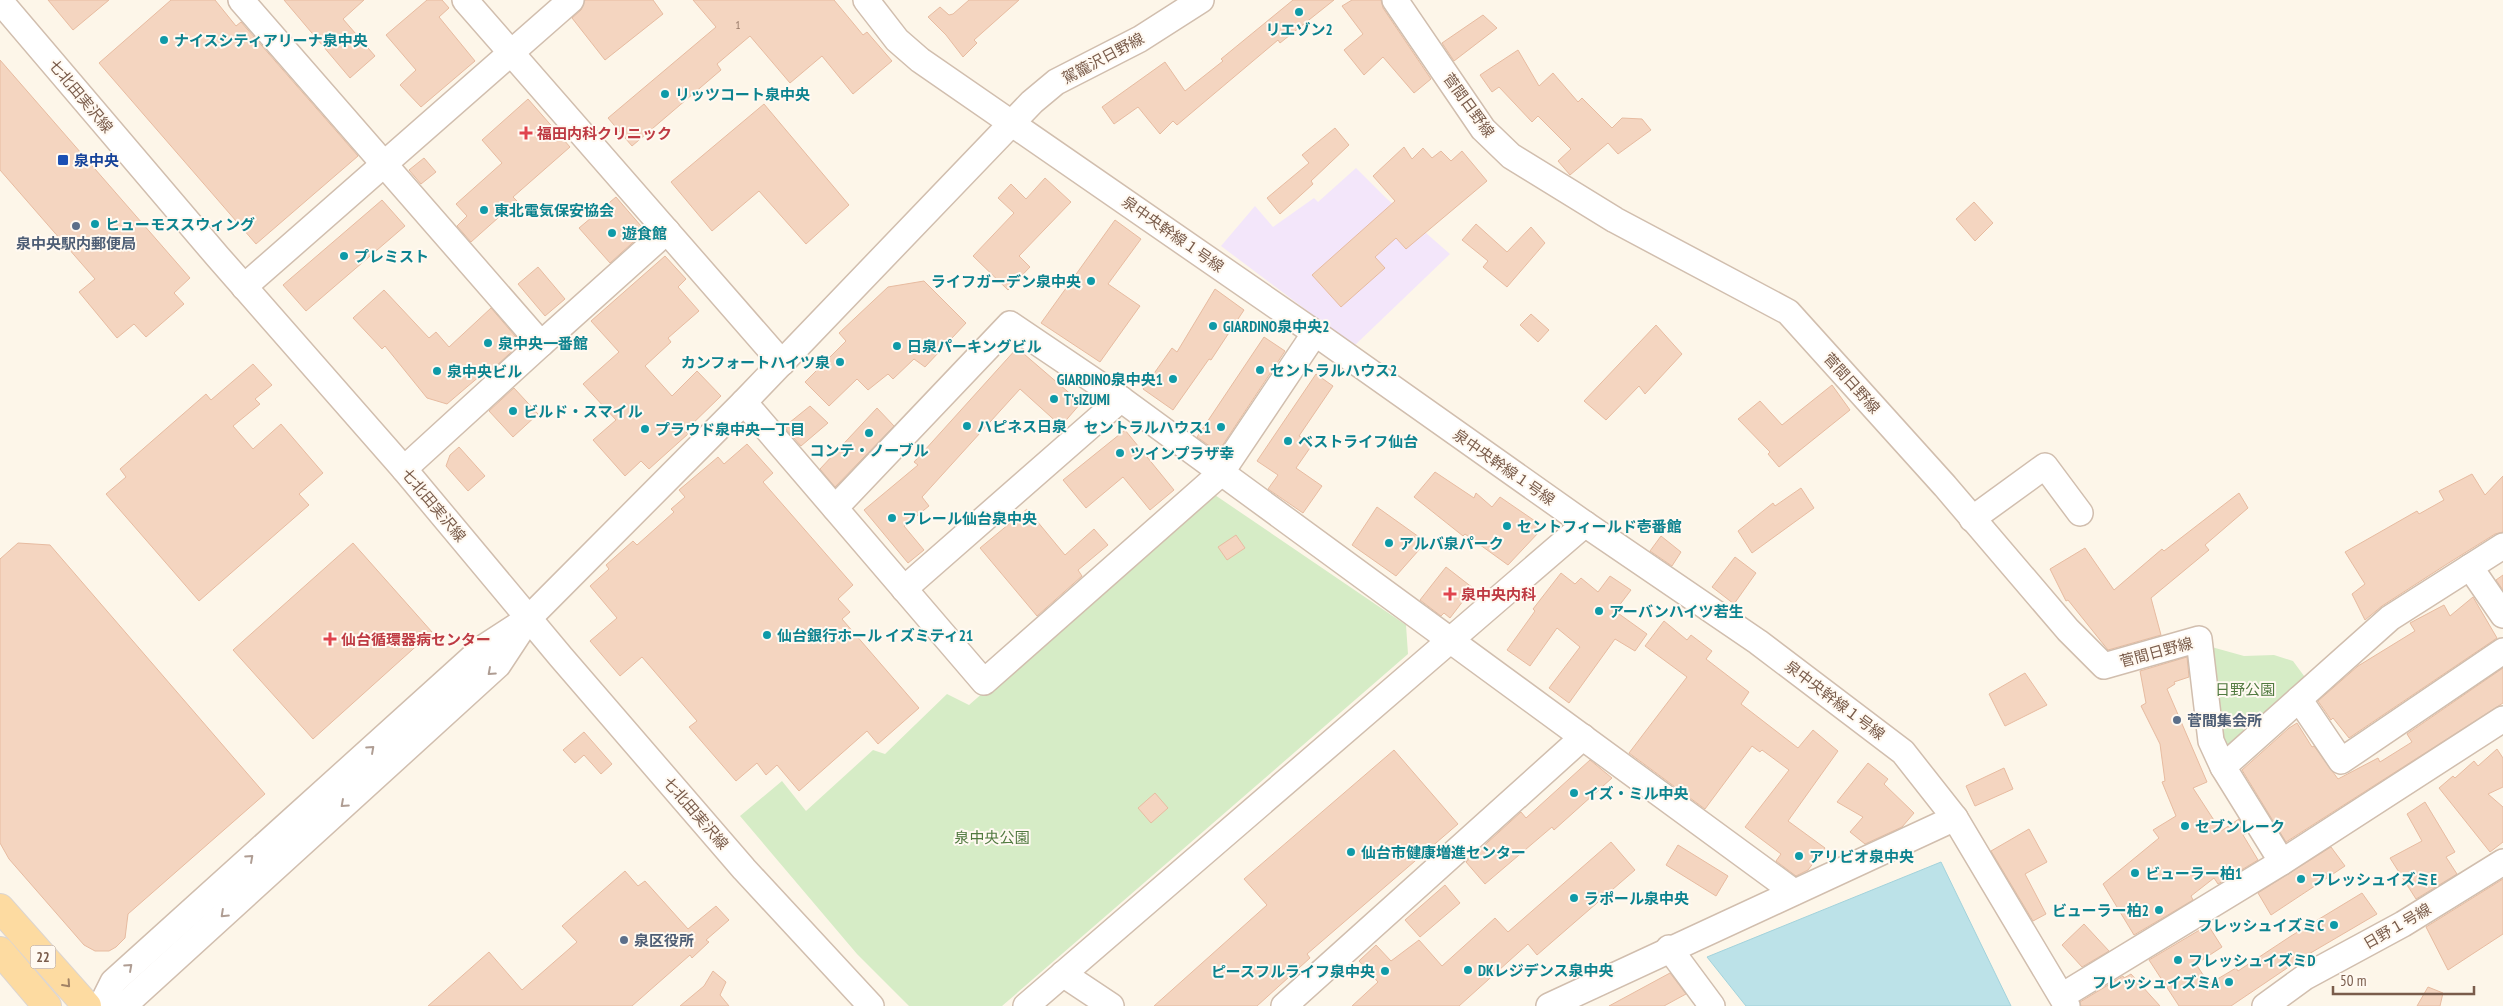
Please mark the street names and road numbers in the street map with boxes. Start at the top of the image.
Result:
street label: 駕籠沢日野線 [1059,28,1147,88]
street label: 七北田実沢線 [45,55,117,137]
street label: 菅間日野線 [1439,69,1499,141]
street label: 泉中央幹線１号線 [1118,192,1228,276]
street label: 菅間日野線 [1820,349,1884,417]
street label: 泉中央幹線１号線 [1449,425,1559,509]
street label: 七北田実沢線 [398,464,470,546]
street label: 菅間日野線 [2117,633,2195,671]
street label: 泉中央幹線１号線 [1781,656,1889,744]
street label: 七北田実沢線 [659,773,733,853]
street label: 日野１号線 [2360,899,2434,953]
road number: 22 [30,946,56,969]

